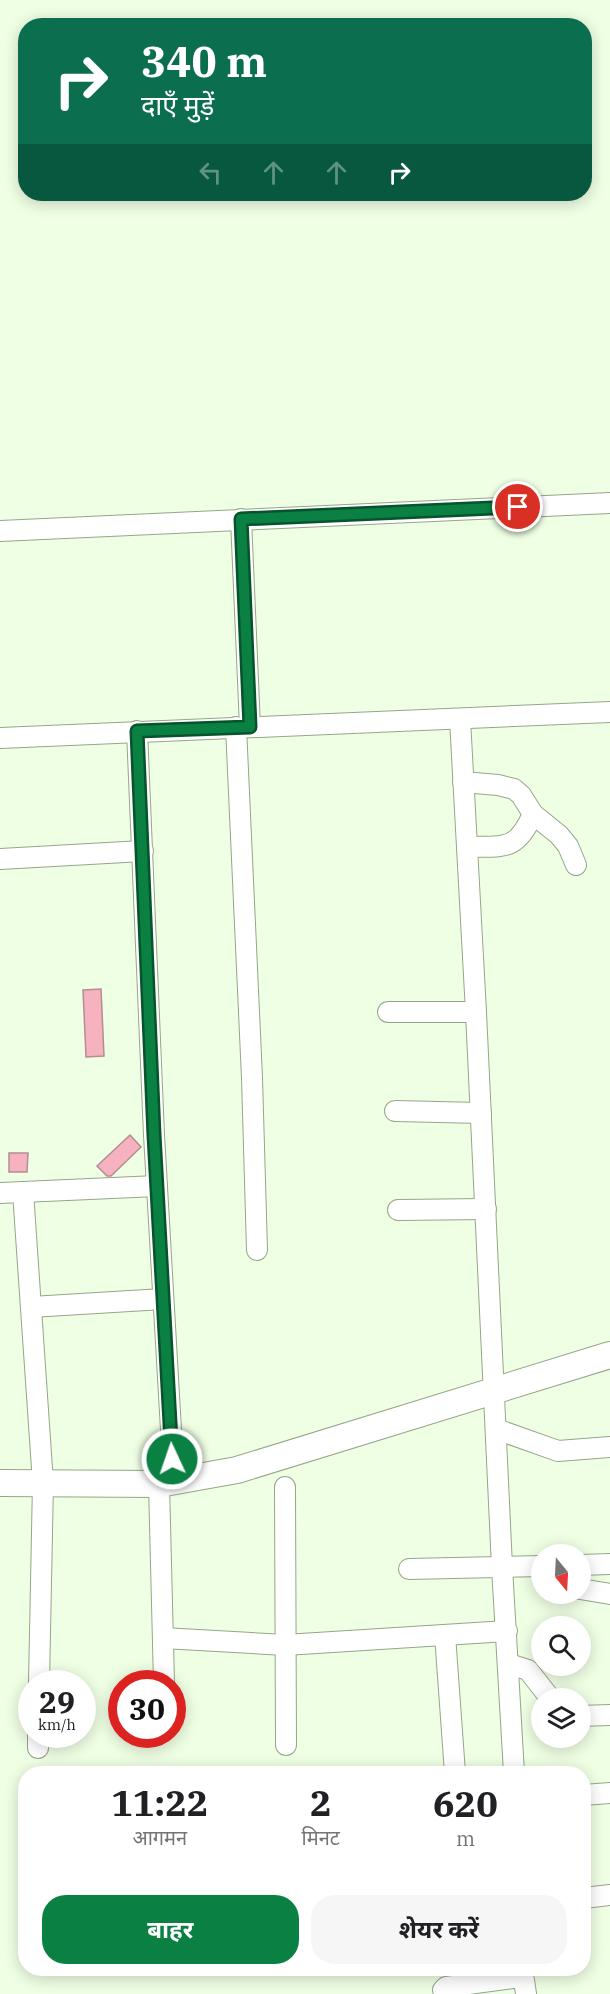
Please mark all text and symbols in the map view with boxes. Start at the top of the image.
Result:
text: 340 m [141,34,267,89]
icon: right [42,42,120,120]
text: दाएँ मुड़ें [141,87,214,122]
icon: left [194,156,227,189]
icon: ahead [257,156,290,189]
icon: ahead [320,156,353,189]
icon: right [383,156,416,189]
pin [492,481,543,532]
icon: arrive [501,490,534,523]
position arrow [140,1427,204,1491]
north arrow [531,1544,591,1604]
map controls [531,1544,591,1748]
button: search [531,1616,591,1676]
speed limit sign: 30 [108,1670,186,1748]
text: 29 [39,1682,75,1721]
button: layers [531,1688,591,1748]
text: km/h [38,1715,76,1734]
text: 11:22 [111,1779,208,1826]
text: 2 [310,1779,332,1826]
text: 620 [433,1780,498,1827]
text: आगमन [132,1824,187,1851]
text: मिनट [302,1824,340,1851]
text: m [456,1825,475,1852]
button: बाहर [42,1895,299,1964]
button: शेयर करें [311,1895,567,1964]

